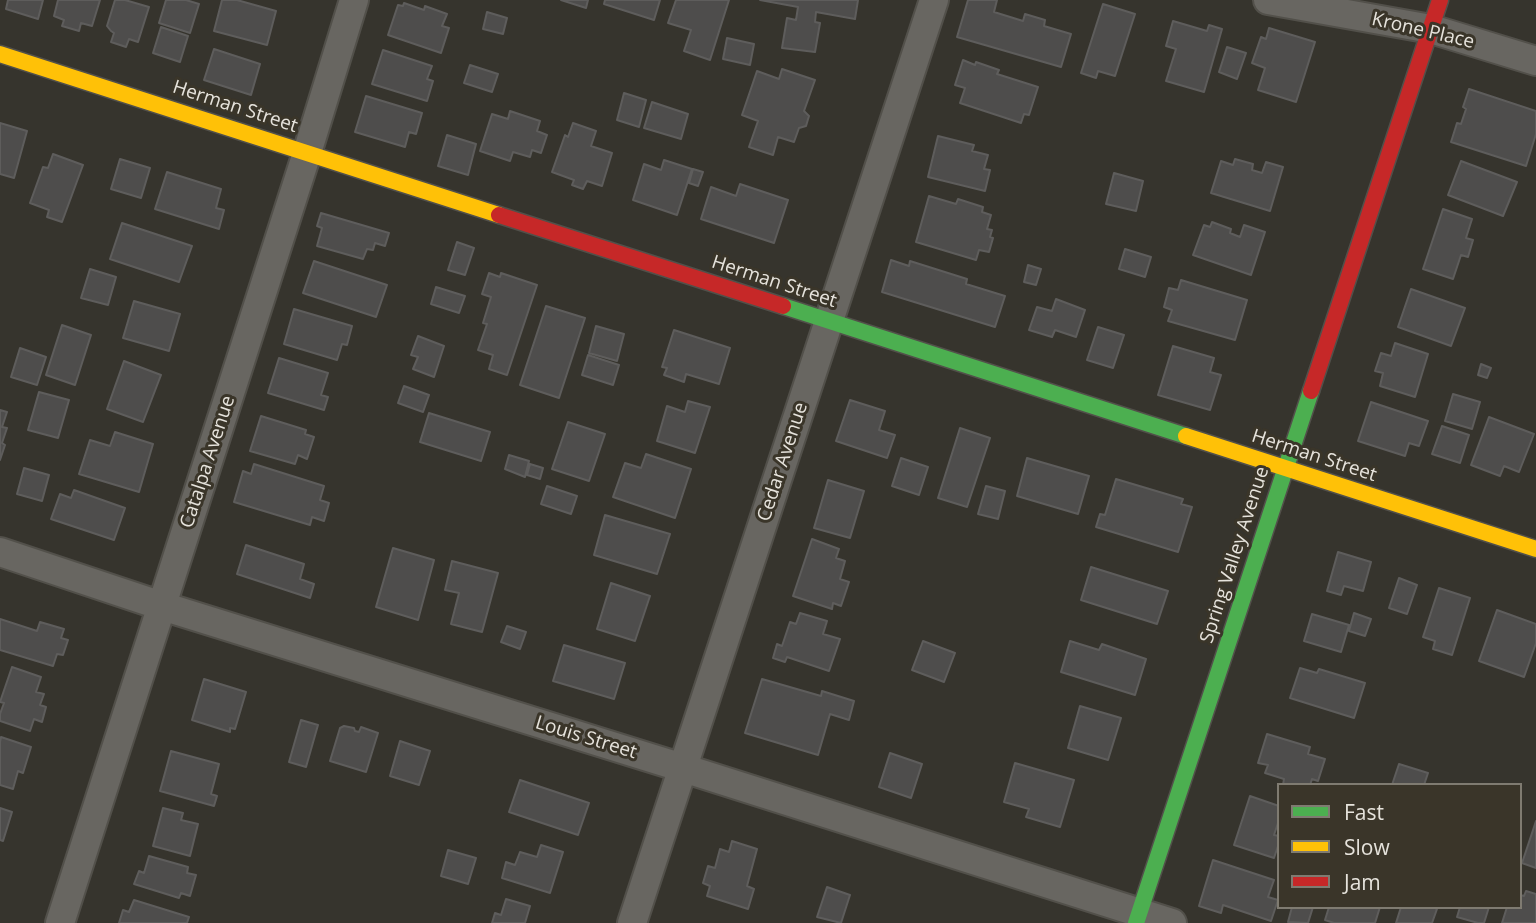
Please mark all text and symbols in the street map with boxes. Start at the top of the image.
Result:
street label: Krone Place [1369,8,1477,54]
street label: Herman Street [170,76,300,138]
street label: Herman Street [709,251,839,313]
street label: Catalpa Avenue [176,393,240,531]
street label: Cedar Avenue [753,400,813,524]
street label: Herman Street [1249,425,1379,487]
street label: Spring Valley Avenue [1196,464,1274,646]
street label: Louis Street [533,712,639,764]
legend [1277,783,1522,909]
text: Fast [1344,798,1384,826]
text: Slow [1344,833,1390,861]
text: Jam [1344,868,1381,896]

